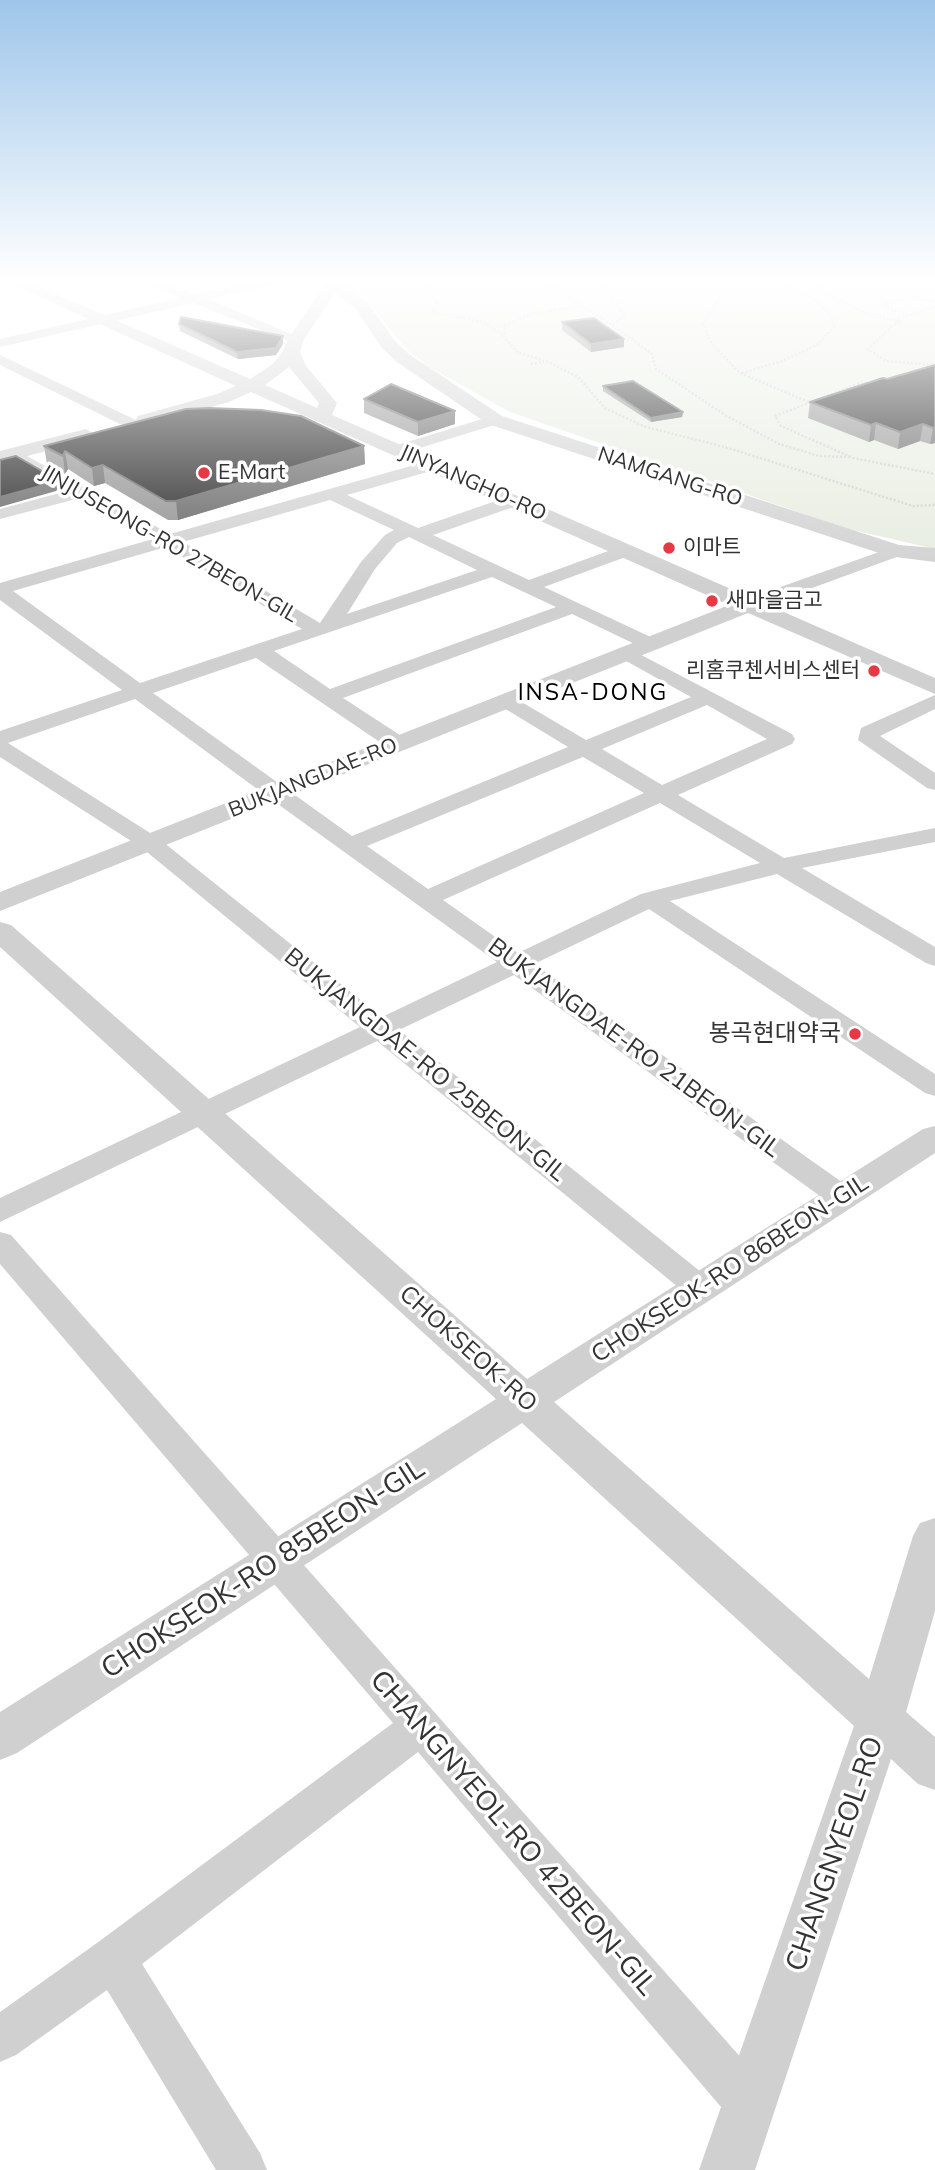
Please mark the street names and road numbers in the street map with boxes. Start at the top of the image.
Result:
street label: JINYANGHO-RO [396,439,550,527]
street label: NAMGANG-RO [594,442,746,512]
street label: JINJUSEONG-RO 27BEON-GIL [36,460,302,628]
street label: BUKJANGDAE-RO [225,733,401,823]
street label: BUKJANGDAE-RO 21BEON-GIL [482,932,786,1164]
street label: BUKJANGDAE-RO 25BEON-GIL [278,942,572,1188]
street label: CHOKSEOK-RO 86BEON-GIL [586,1169,874,1369]
street label: CHOKSEOK-RO [393,1280,543,1418]
street label: CHOKSEOK-RO 85BEON-GIL [95,1452,431,1686]
street label: CHANGNYEOL-RO 42BEON-GIL [363,1664,663,2002]
street label: CHANGNYEOL-RO [779,1732,891,1976]

